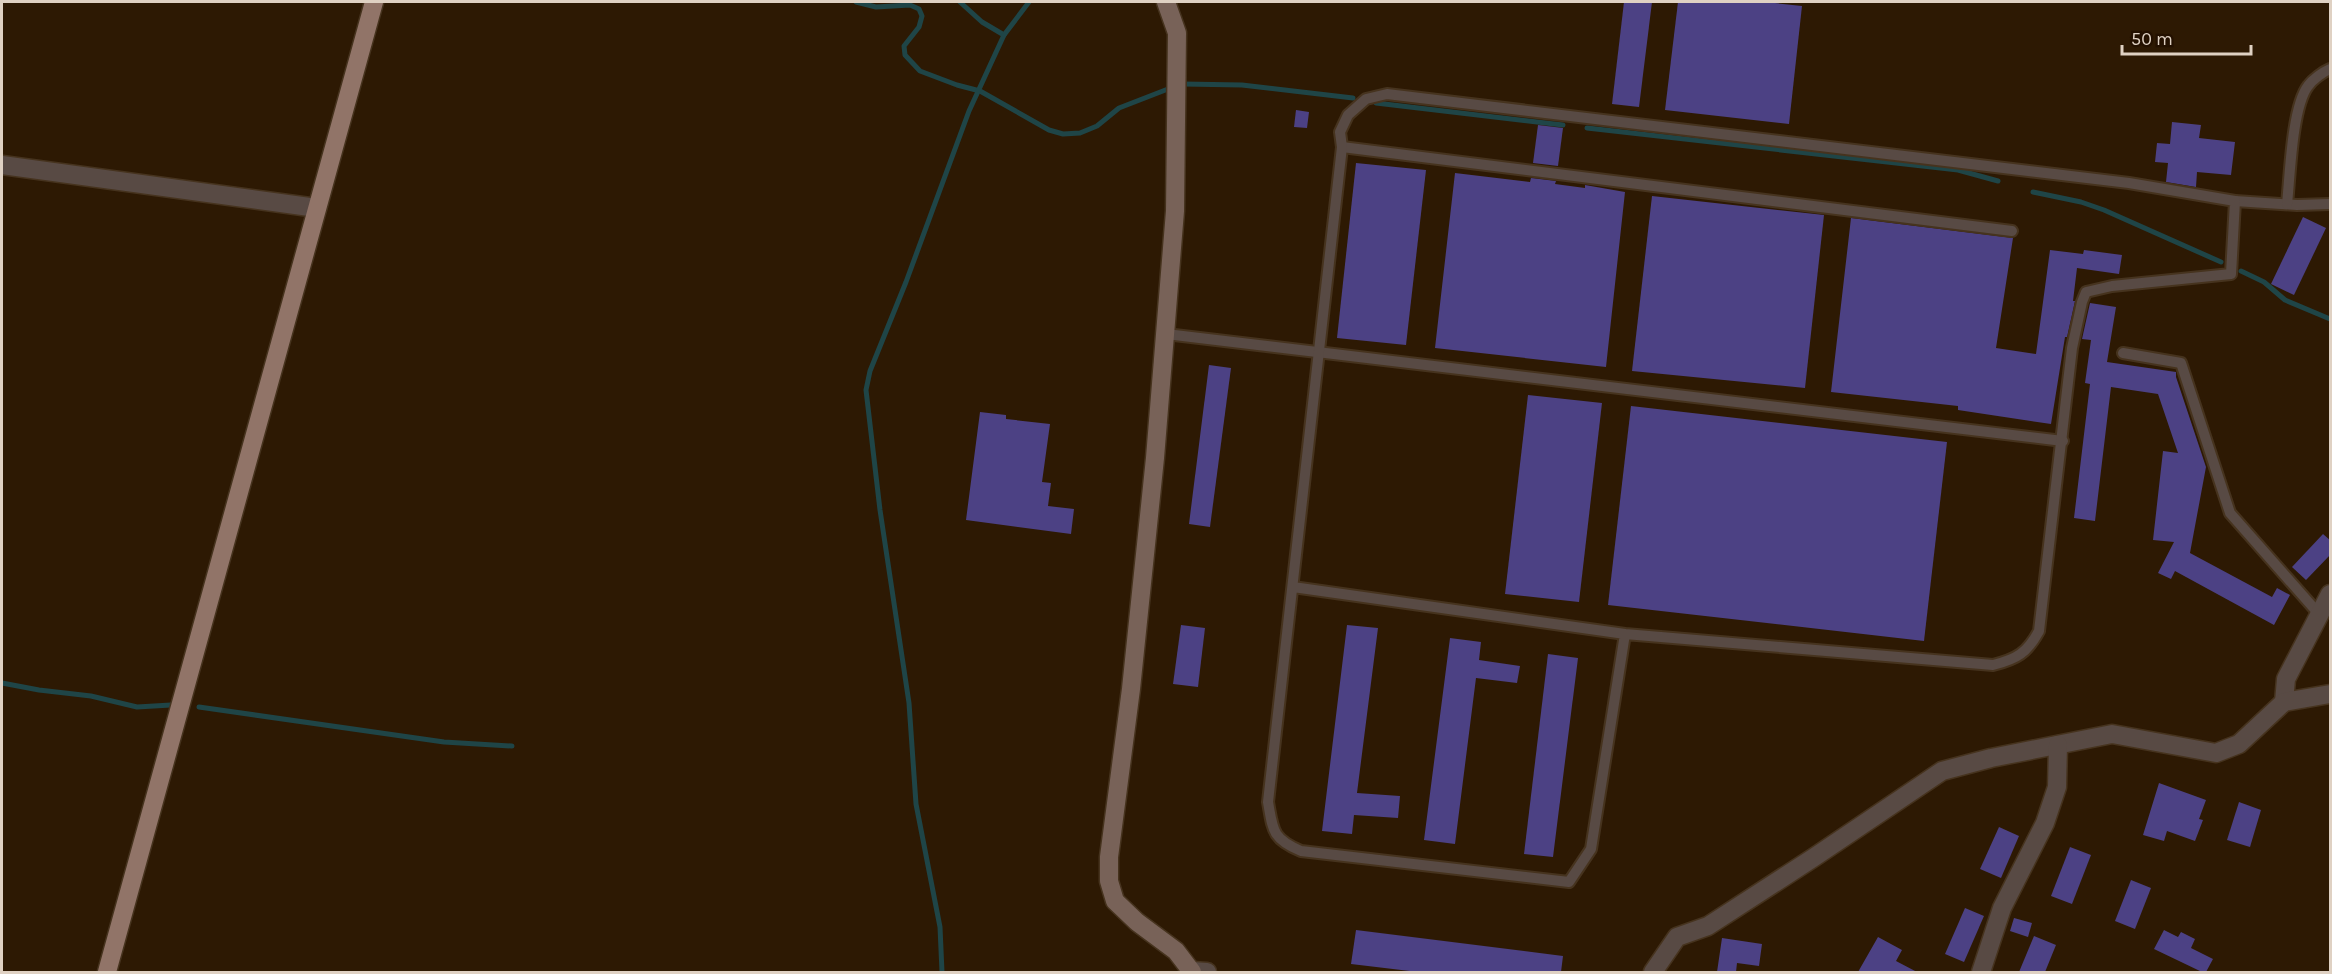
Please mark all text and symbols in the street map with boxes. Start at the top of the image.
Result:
scale bar [2122,18,2251,56]
text: 50 m [2131,28,2173,50]

